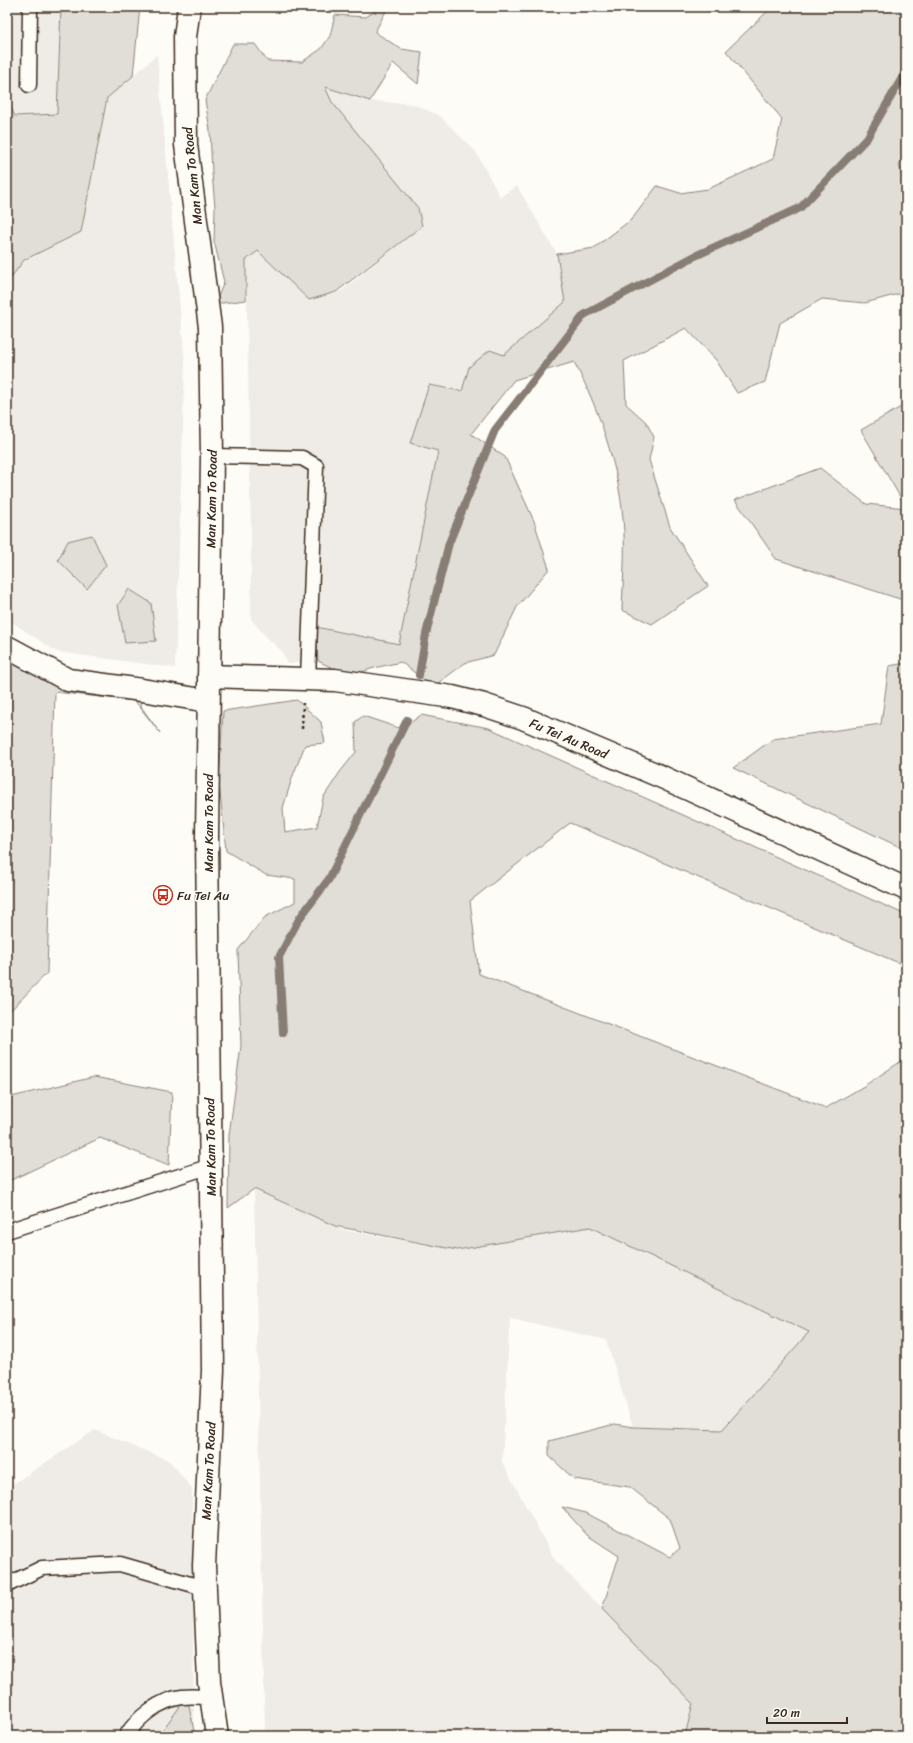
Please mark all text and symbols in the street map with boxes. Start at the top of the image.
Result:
street label: Man Kam To Road [176,125,209,226]
street label: Man Kam To Road [199,449,224,548]
street label: Fu Tei Au Road [526,712,613,766]
street label: Man Kam To Road [197,773,220,872]
bus stop icon: Fu Tei Au [152,884,174,906]
place label: Fu Tei Au [177,884,229,907]
street label: Man Kam To Road [198,1097,223,1196]
street label: Man Kam To Road [194,1420,223,1521]
scale bar [767,1699,847,1725]
text: 20 m [773,1702,800,1724]

